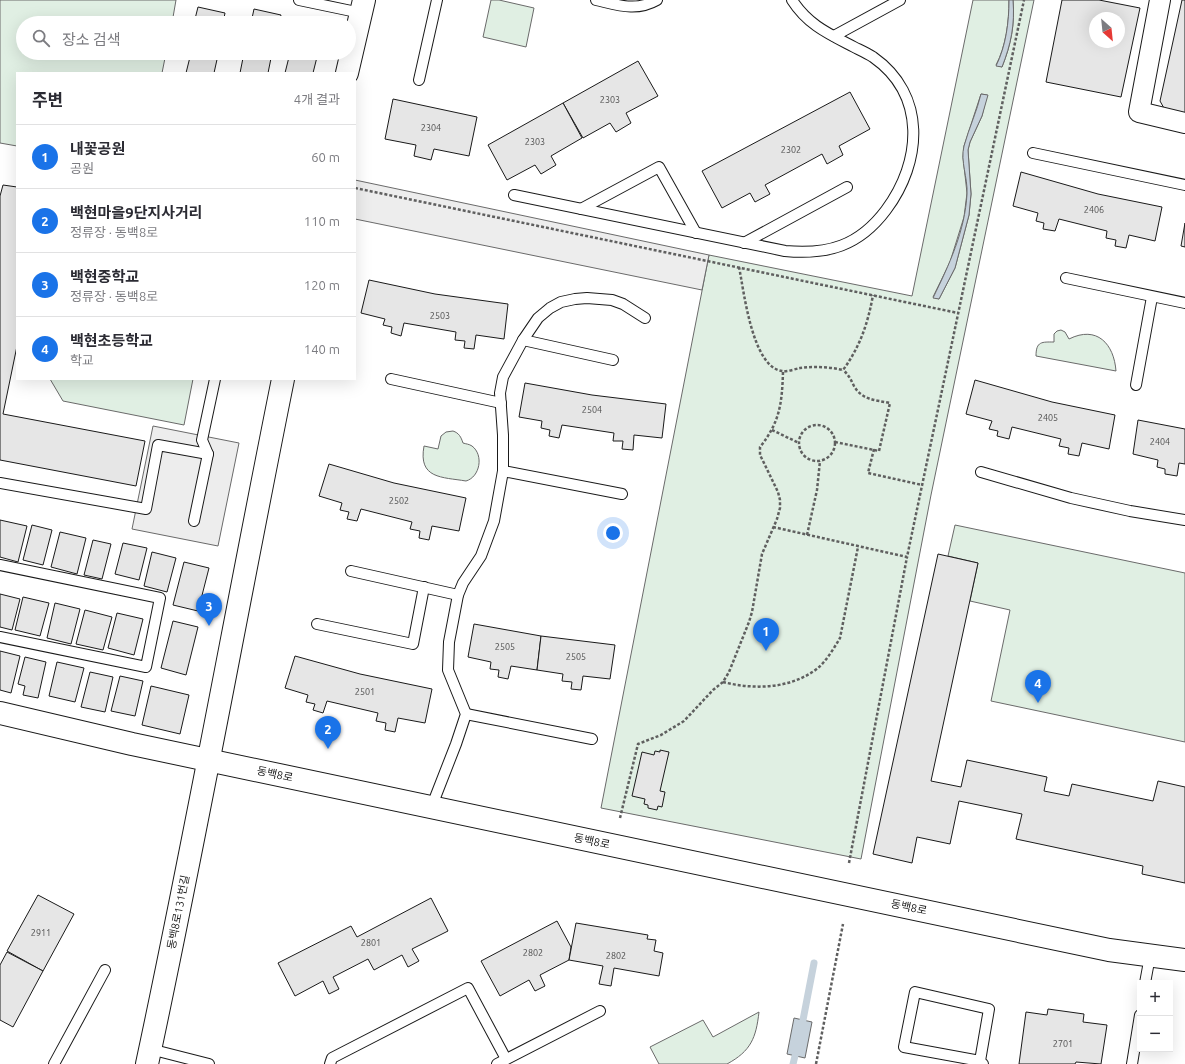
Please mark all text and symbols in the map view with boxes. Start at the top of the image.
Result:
north arrow [1089,12,1125,48]
search box [16,16,356,60]
icon: search [30,27,52,49]
text: 장소 검색 [62,31,121,48]
text: 주변 [32,90,63,109]
text: 4개 결과 [294,92,340,106]
house number: 2303 [600,95,620,105]
house number: 2304 [421,123,441,133]
house number: 2303 [525,137,545,147]
text: 내꽃공원 [70,140,125,157]
house number: 2302 [781,145,801,155]
text: 1 [41,150,49,164]
text: 60 m [311,150,340,164]
text: 공원 [70,161,94,175]
text: 백현마을9단지사거리 [70,204,203,221]
house number: 2406 [1084,205,1104,215]
text: 2 [41,214,49,228]
text: 110 m [304,214,340,228]
text: 정류장 · 동백8로 [70,225,158,239]
text: 백현중학교 [70,268,139,285]
text: 3 [41,278,49,292]
text: 120 m [304,278,340,292]
text: 정류장 · 동백8로 [70,289,158,303]
house number: 2503 [430,311,450,321]
text: 백현초등학교 [70,332,153,349]
text: 4 [41,342,49,356]
text: 140 m [304,342,340,356]
text: 학교 [70,353,94,367]
house number: 2504 [582,405,602,415]
house number: 2405 [1038,413,1058,423]
house number: 2404 [1150,437,1170,447]
house number: 2502 [389,496,409,506]
your location [603,523,623,543]
pin: 3 [196,593,222,626]
pin: 1 [753,618,779,651]
house number: 2505 [495,642,515,652]
house number: 2505 [566,652,586,662]
pin: 4 [1025,670,1051,703]
house number: 2501 [355,687,375,697]
pin: 2 [315,716,341,749]
street label: 동백8로 [256,764,294,784]
street label: 동백8로 [573,831,611,851]
street label: 동백8로131번길 [165,874,191,950]
street label: 동백8로 [890,897,928,917]
house number: 2911 [31,928,51,938]
house number: 2801 [361,938,381,948]
house number: 2802 [523,948,543,958]
house number: 2802 [606,951,626,961]
map controls [1137,980,1173,1052]
button: + [1137,980,1173,1016]
button: − [1137,1016,1173,1052]
house number: 2701 [1053,1039,1073,1049]

